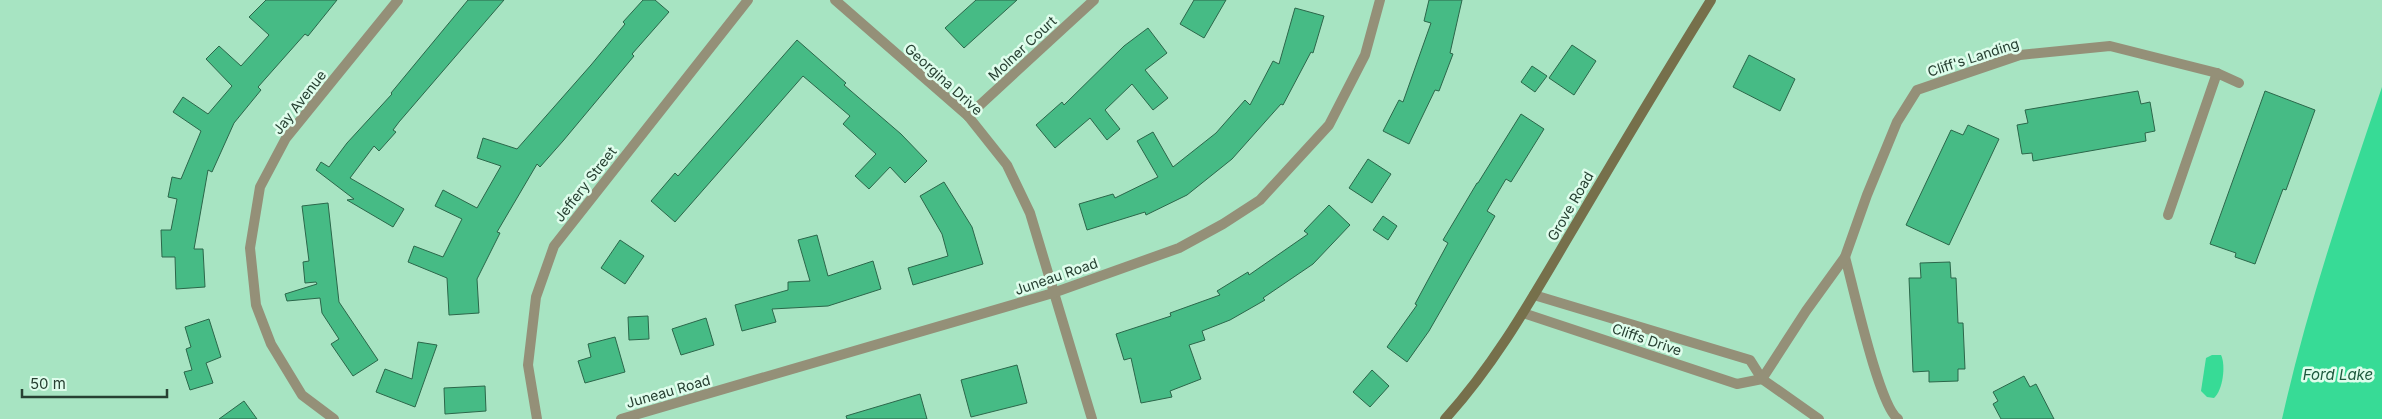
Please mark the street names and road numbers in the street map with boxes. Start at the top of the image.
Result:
street label: Molner Court [984,12,1060,84]
street label: Cliff's Landing [1925,34,2021,80]
street label: Georgina Drive [902,40,986,118]
street label: Jay Avenue [269,67,329,137]
street label: Jeffery Street [550,143,620,225]
street label: Grove Road [1543,168,1597,244]
street label: Juneau Road [1012,254,1100,298]
street label: Cliffs Drive [1610,319,1684,359]
street label: Juneau Road [624,371,712,411]

